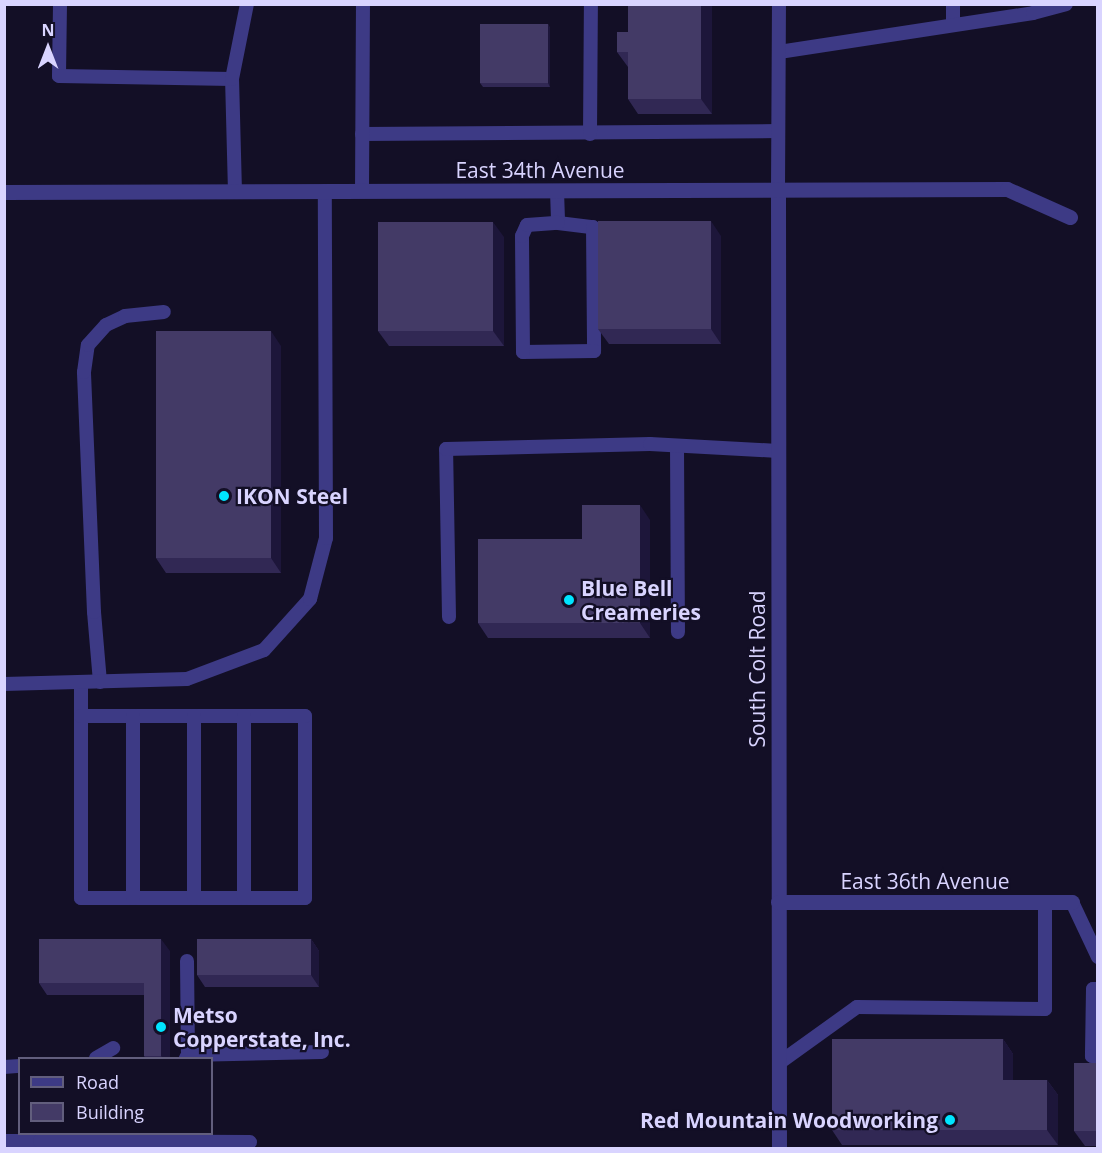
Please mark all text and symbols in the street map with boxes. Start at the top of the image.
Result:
north arrow [18,18,78,78]
text: N [41,19,55,41]
street label: East 34th Avenue [455,157,625,183]
place label: IKON Steel [236,483,348,509]
marker: IKON Steel [217,489,231,503]
place label: Blue Bell Creameries [581,575,701,625]
street label: South Colt Road [744,590,770,748]
marker: Blue Bell Creameries [562,593,576,607]
street label: East 36th Avenue [840,868,1010,894]
place label: Metso Copperstate, Inc. [173,1002,351,1052]
marker: Metso Copperstate, Inc. [154,1020,168,1034]
legend [18,1057,213,1135]
text: Road [76,1070,119,1094]
text: Building [76,1100,144,1124]
place label: Red Mountain Woodworking [640,1107,938,1133]
marker: Red Mountain Woodworking [943,1113,957,1127]

